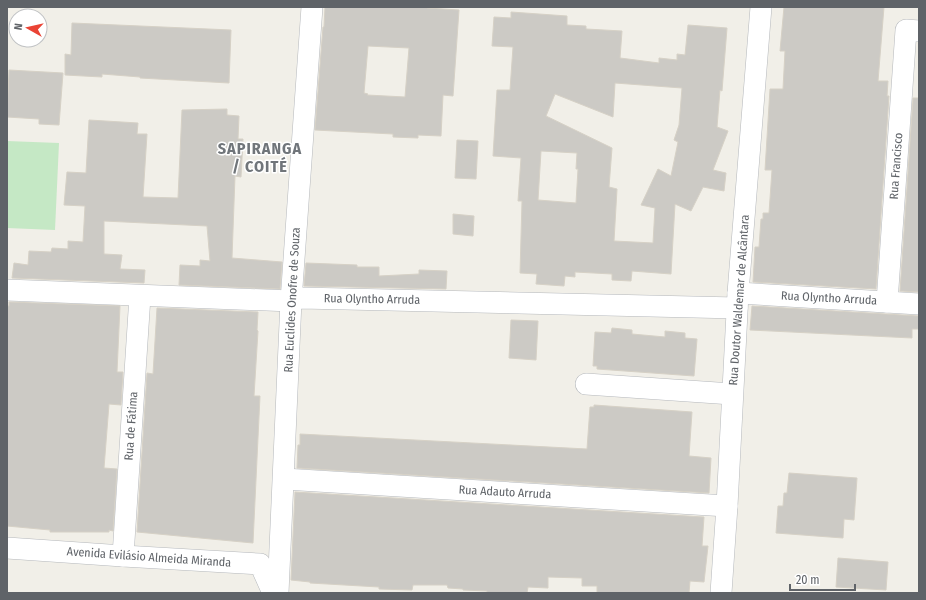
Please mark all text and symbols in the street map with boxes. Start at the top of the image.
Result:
north arrow [8,8,48,48]
text: N [12,23,25,31]
street label: Rua Francisco [887,132,905,200]
district label: SAPIRANGA / COITÉ [218,139,302,176]
street label: Rua Doutor Waldemar de Alcântara [726,214,752,386]
street label: Rua Euclides Onofre de Souza [281,227,303,373]
street label: Rua Olyntho Arruda [780,288,878,308]
street label: Rua Olyntho Arruda [324,291,420,307]
street label: Rua de Fátima [122,391,140,461]
street label: Rua Adauto Arruda [458,483,552,501]
street label: Avenida Evilásio Almeida Miranda [66,544,232,570]
scale bar [790,566,855,592]
text: 20 m [796,573,820,587]

